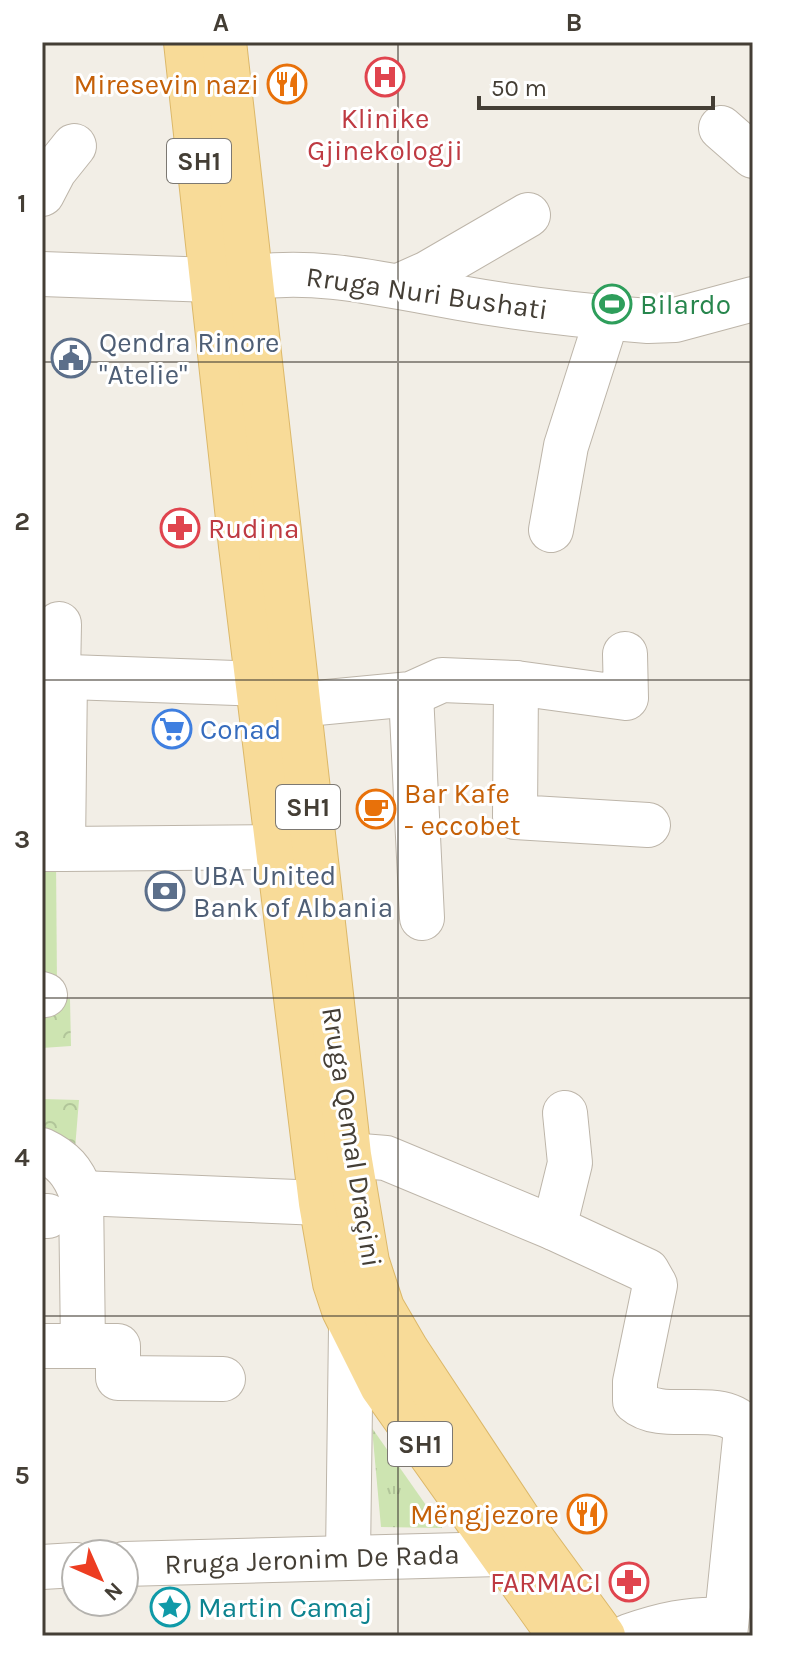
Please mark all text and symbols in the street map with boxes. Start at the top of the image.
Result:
text: A [213,7,229,38]
text: B [566,7,582,38]
hospital icon: Klinike Gjinekologji [364,56,406,98]
scale bar [479,60,713,110]
restaurant icon: Miresevin nazi [266,63,308,105]
place label: Miresevin nazi [73,68,259,101]
text: 50 m [491,74,547,102]
place label: Klinike Gjinekologji [307,102,463,167]
road number: SH1 [167,139,231,183]
text: 1 [17,188,27,219]
street label: Rruga Nuri Bushati [304,260,550,326]
sports icon: Bilardo [591,283,633,325]
place label: Bilardo [640,288,731,321]
place label: Qendra Rinore "Atelie" [99,326,280,391]
public building icon: Qendra Rinore "Atelie" [50,337,92,379]
text: 2 [14,506,30,537]
pharmacy icon: Rudina [159,507,201,549]
place label: Rudina [208,512,299,545]
supermarket icon: Conad [151,708,193,750]
place label: Conad [200,713,281,746]
place label: Bar Kafe - eccobet [404,777,520,842]
road number: SH1 [276,785,340,829]
cafe icon: Bar Kafe - eccobet [355,788,397,830]
text: 3 [14,824,30,855]
place label: UBA United Bank of Albania [193,859,393,924]
bank icon: UBA United Bank of Albania [144,870,186,912]
street label: Rruga Qemal Draçini [315,1005,389,1269]
text: 4 [14,1142,30,1173]
road number: SH1 [388,1422,452,1466]
text: 5 [14,1460,30,1491]
restaurant icon: Mëngjezore [566,1493,608,1535]
place label: Mëngjezore [410,1498,559,1531]
street label: Rruga Jeronim De Rada [164,1537,460,1581]
north arrow [60,1538,140,1618]
pharmacy icon: FARMACI [608,1561,650,1603]
place label: FARMACI [490,1566,601,1599]
text: N [99,1577,128,1606]
place icon: Martin Camaj [149,1586,191,1628]
place label: Martin Camaj [198,1591,373,1624]

